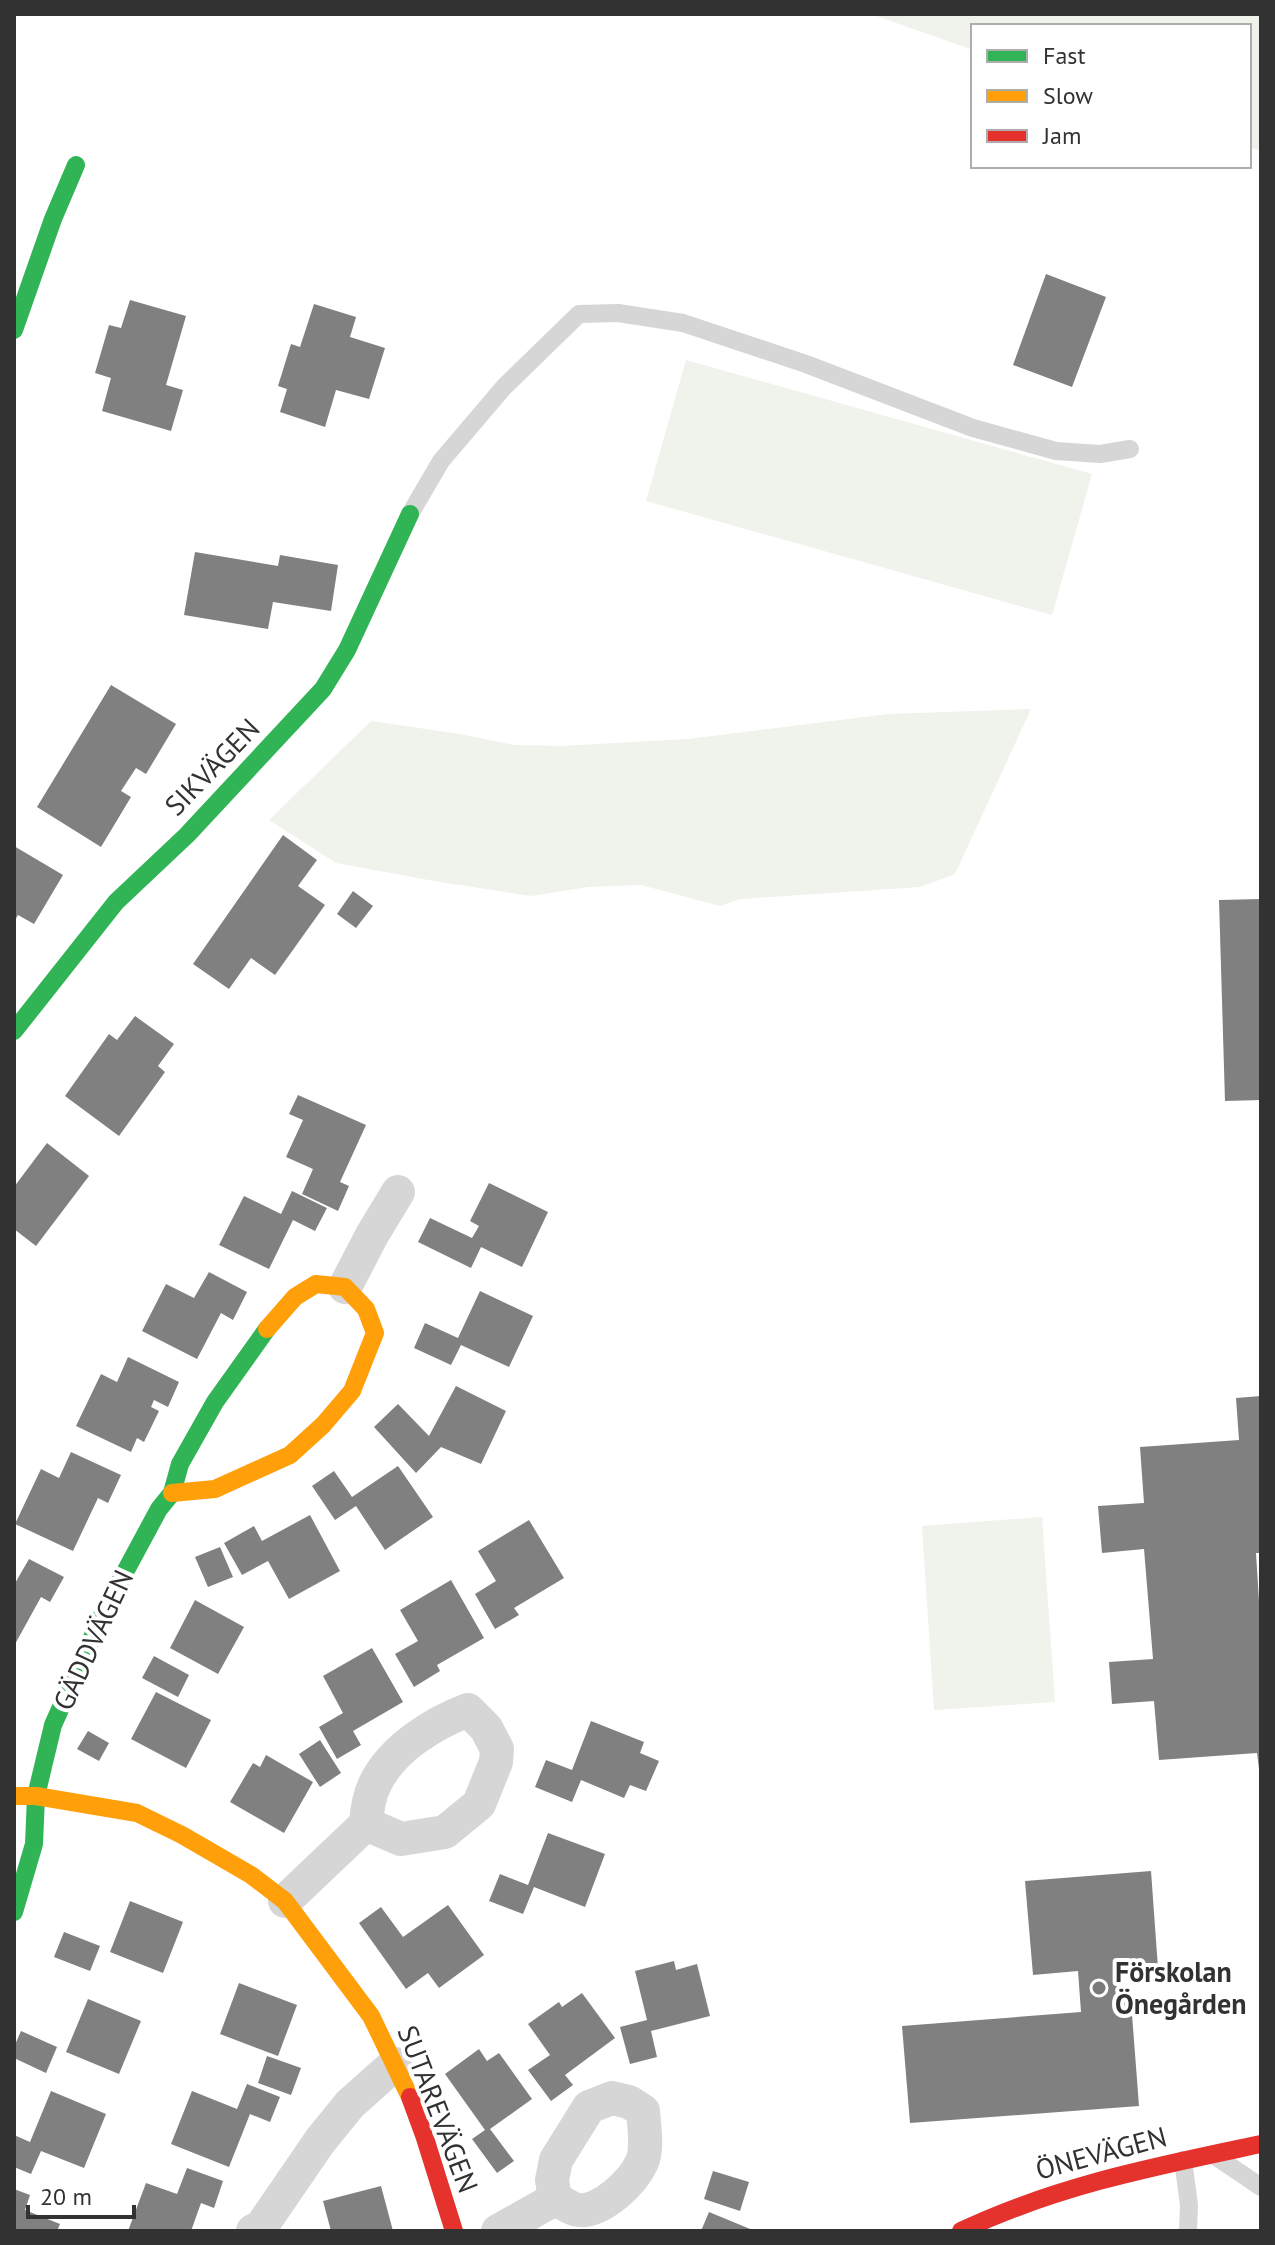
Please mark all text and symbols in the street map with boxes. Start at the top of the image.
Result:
legend [971,24,1251,168]
text: Fast [1043,40,1086,71]
text: Slow [1043,80,1093,111]
text: Jam [1042,120,1081,151]
street label: SIKVÄGEN [156,710,267,823]
street label: GÄDDVÄGEN [44,1564,141,1716]
place label: Förskolan Önegården [1115,1953,1246,2022]
marker: Förskolan Önegården [1090,1979,1108,1997]
street label: SUTAREVÄGEN [390,2020,487,2198]
street label: ÖNEVÄGEN [1031,2117,1171,2188]
scale bar [28,2169,134,2219]
text: 20 m [40,2181,92,2212]

